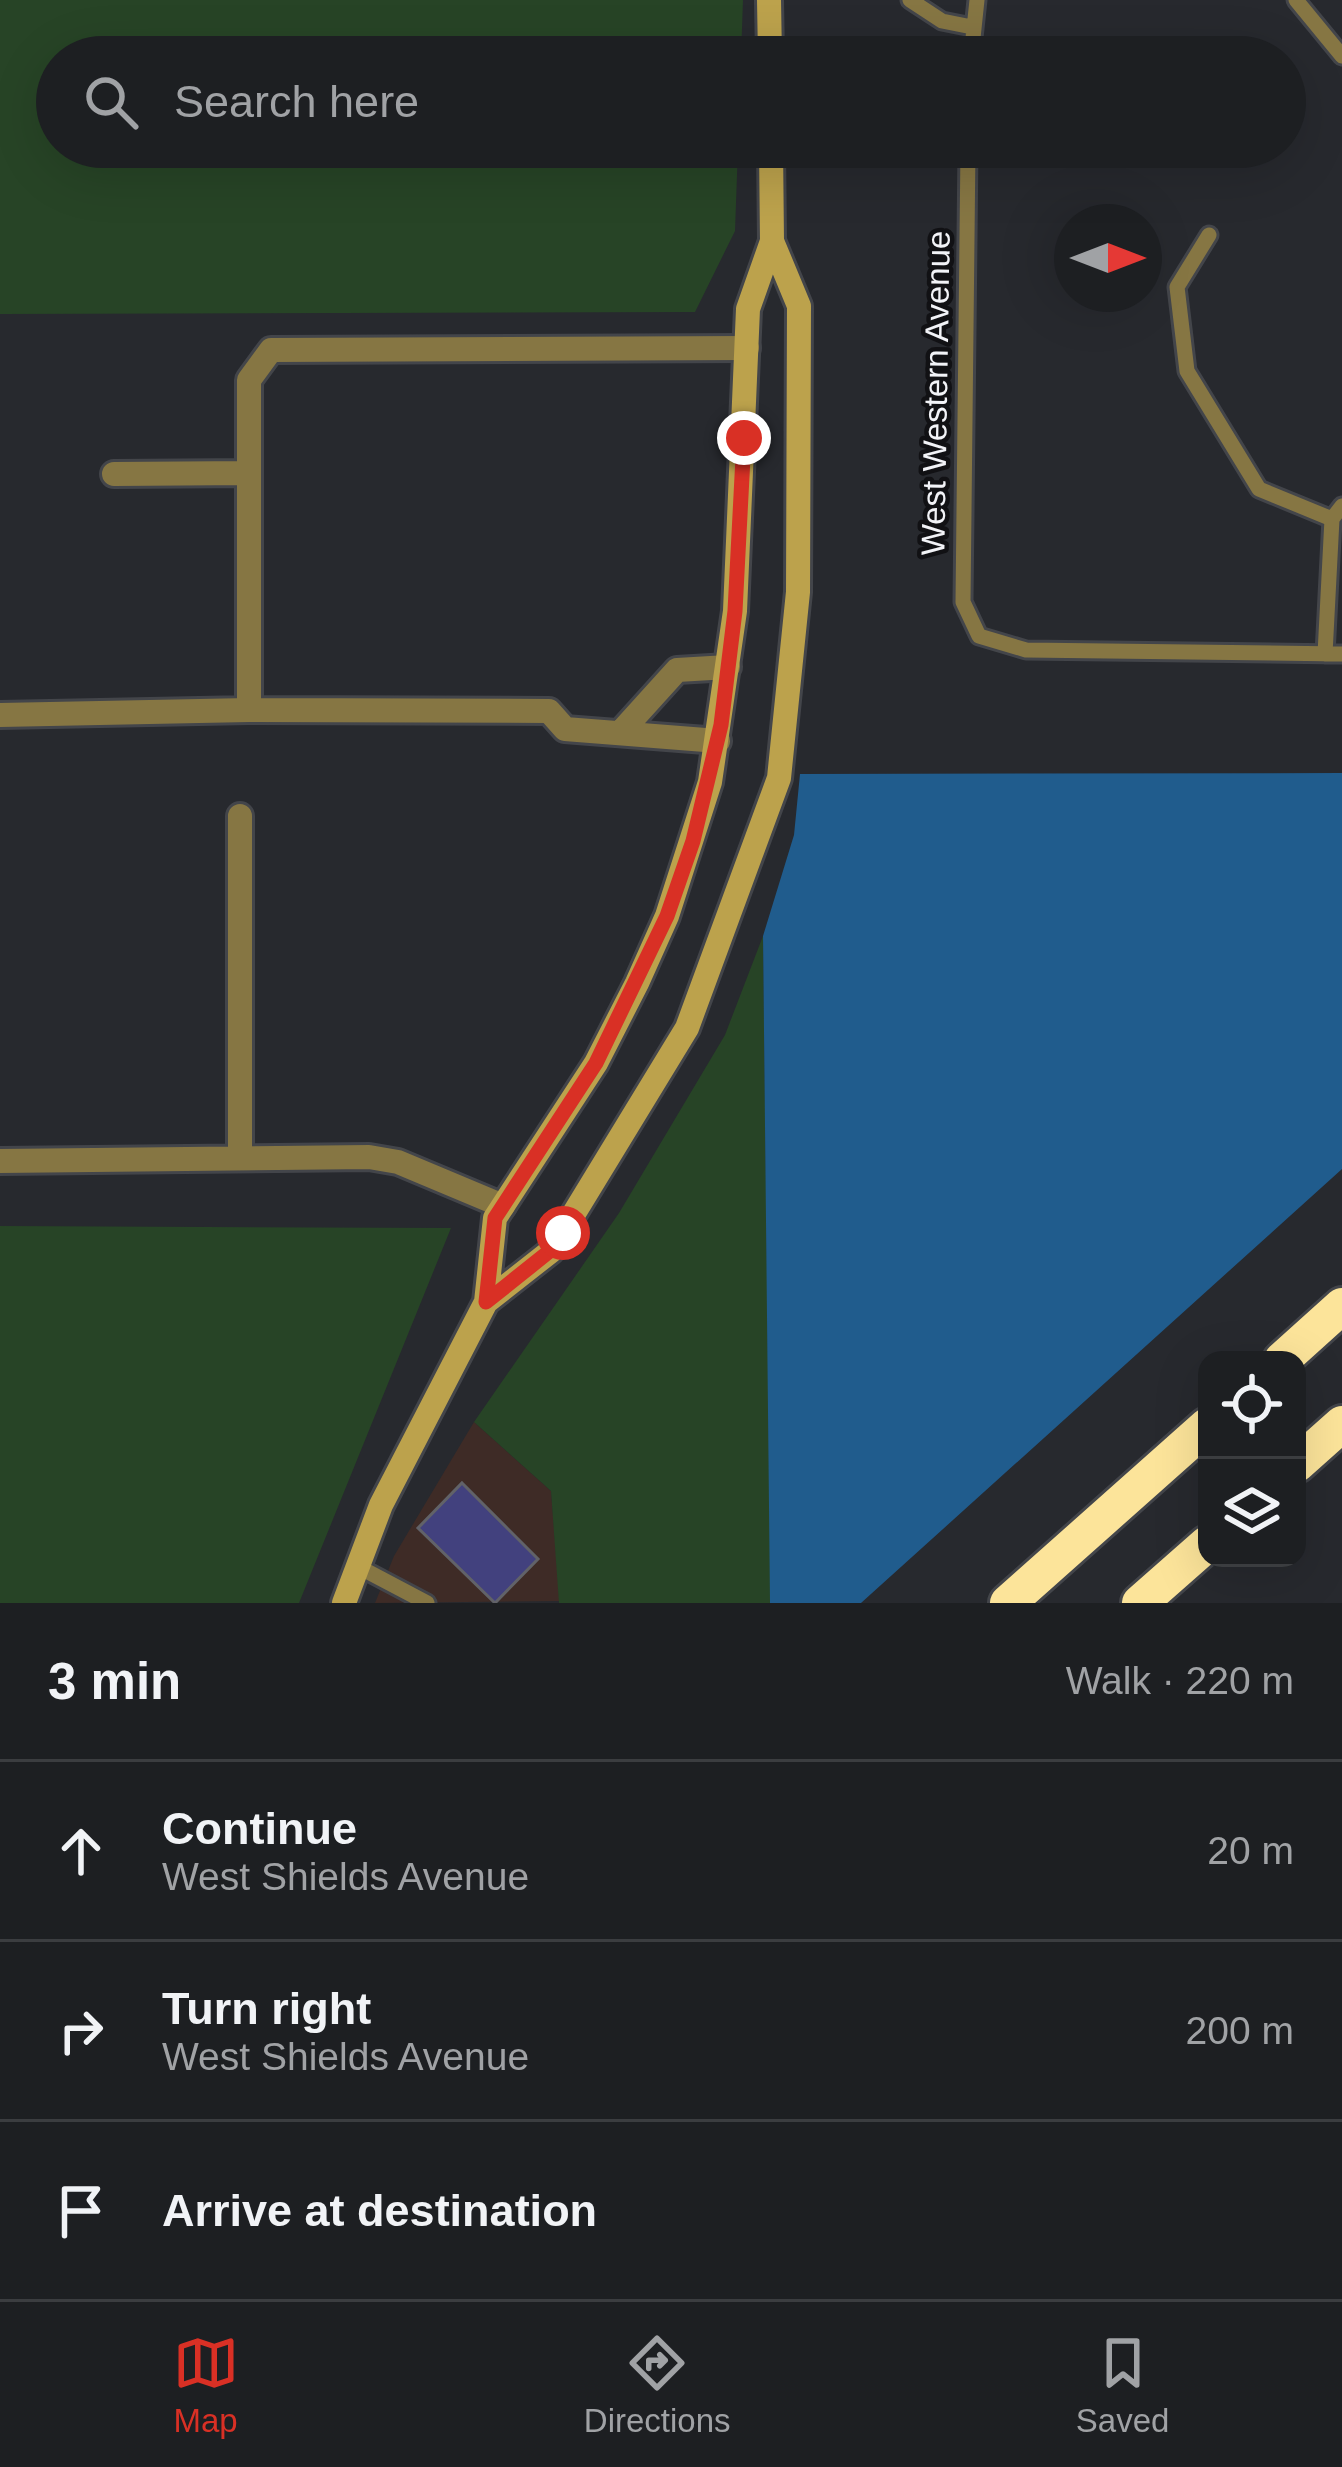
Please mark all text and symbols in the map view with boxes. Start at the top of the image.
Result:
search box [36,36,1306,168]
icon: search [78,69,144,135]
text: Search here [174,76,419,127]
north arrow [1054,204,1162,312]
street label: West Western Avenue [914,230,957,556]
route end [717,411,771,465]
route start [536,1206,590,1260]
map controls [1198,1351,1306,1567]
button: locate [1198,1351,1306,1459]
button: layers [1198,1459,1306,1567]
text: 3 min [48,1653,181,1710]
text: Walk · 220 m [1066,1659,1294,1702]
text: Continue [162,1803,357,1854]
icon: ahead [48,1818,114,1884]
text: 20 m [1207,1829,1294,1872]
text: West Shields Avenue [162,1855,529,1898]
text: Turn right [162,1983,371,2034]
icon: right [48,1998,114,2064]
text: 200 m [1186,2009,1294,2052]
text: West Shields Avenue [162,2035,529,2078]
icon: arrive [48,2178,114,2244]
text: Arrive at destination [162,2185,597,2236]
tab: Map [173,2330,239,2440]
tab: Directions [584,2330,731,2440]
tab: Saved [1076,2330,1169,2440]

